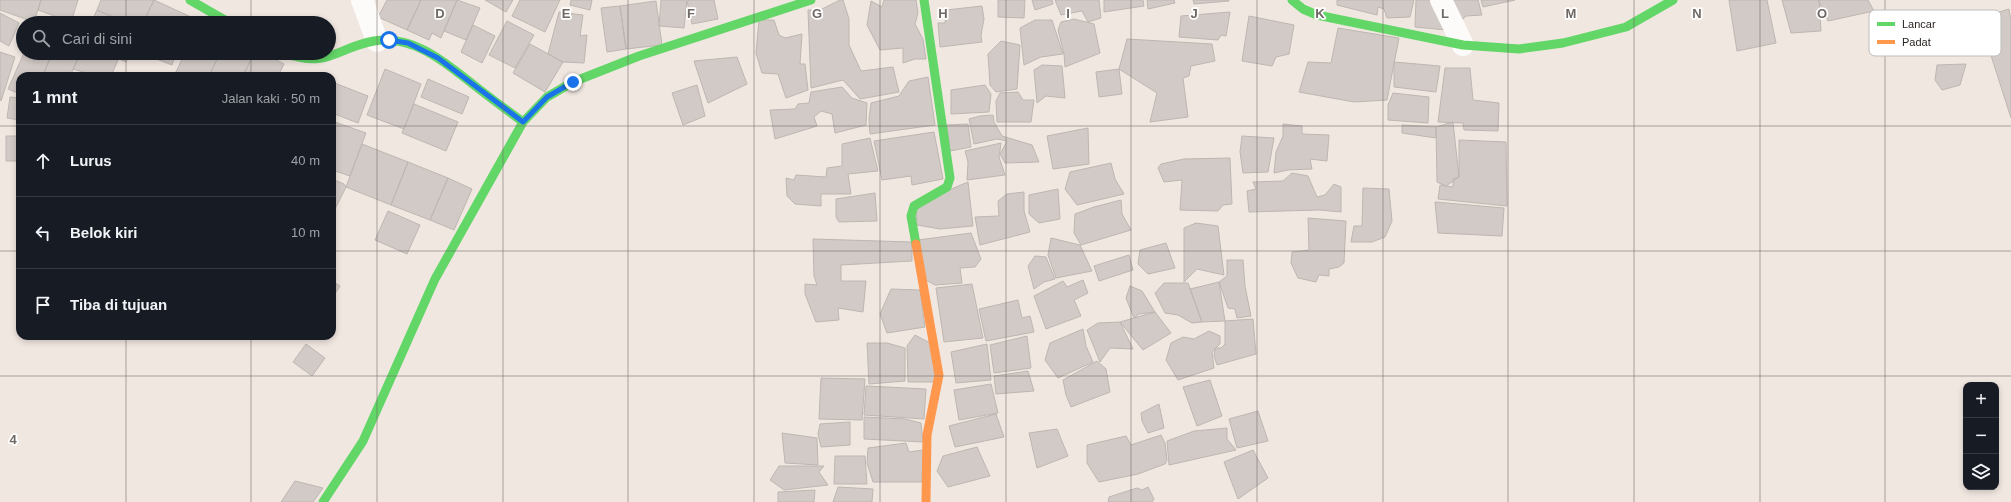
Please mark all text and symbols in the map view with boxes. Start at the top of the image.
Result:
text: D [435,6,445,21]
text: E [562,6,571,21]
text: F [687,6,695,21]
text: G [812,6,822,21]
text: H [938,6,948,21]
text: I [1066,6,1070,21]
text: J [1190,6,1198,21]
text: K [1315,6,1325,21]
text: L [1441,6,1449,21]
text: M [1566,6,1576,21]
text: N [1692,6,1702,21]
text: O [1817,6,1827,21]
legend [1869,10,2001,56]
search box [16,16,336,60]
text: Lancar [1902,18,1936,30]
icon: search [30,27,52,49]
text: Cari di sini [62,30,132,47]
route start [380,31,398,49]
text: Padat [1902,36,1931,48]
route end [564,73,582,91]
text: 1 mnt [32,88,77,107]
text: Jalan kaki · 50 m [222,91,320,106]
icon: ahead [32,150,54,172]
text: Lurus [70,152,112,169]
text: 40 m [291,153,320,168]
icon: left [32,222,54,244]
text: Belok kiri [70,224,138,241]
text: 10 m [291,225,320,240]
icon: arrive [32,294,54,316]
text: Tiba di tujuan [70,296,167,313]
map controls [1963,382,1999,490]
button: + [1963,382,1999,418]
button: − [1963,418,1999,454]
text: 4 [9,432,17,447]
button: layers [1963,454,1999,490]

